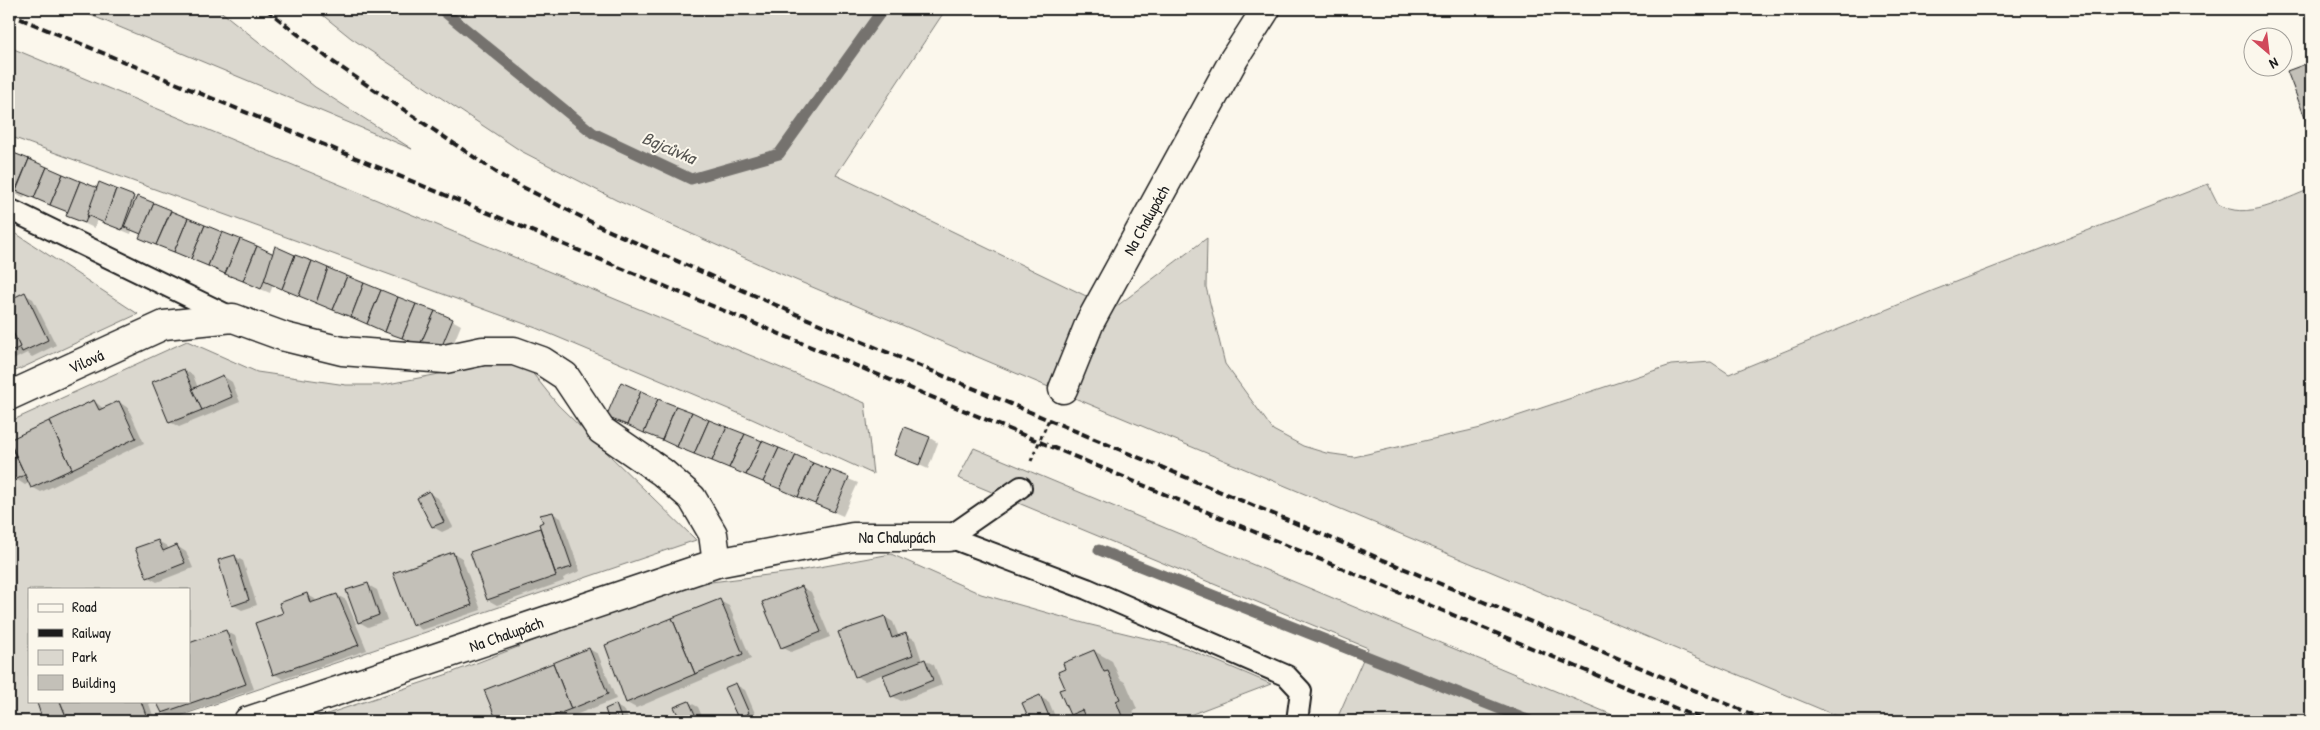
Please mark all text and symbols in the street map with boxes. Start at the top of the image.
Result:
north arrow [2242,28,2292,78]
text: N [2266,54,2282,74]
water label: Bajcůvka [638,125,702,171]
street label: Na Chalupách [1118,181,1174,259]
street label: Vilová [65,344,107,378]
street label: Na Chalupách [859,526,936,548]
legend [28,588,190,702]
text: Road [72,596,97,617]
street label: Na Chalupách [466,611,546,657]
text: Railway [72,622,111,643]
text: Park [72,646,97,667]
text: Building [72,672,116,693]

